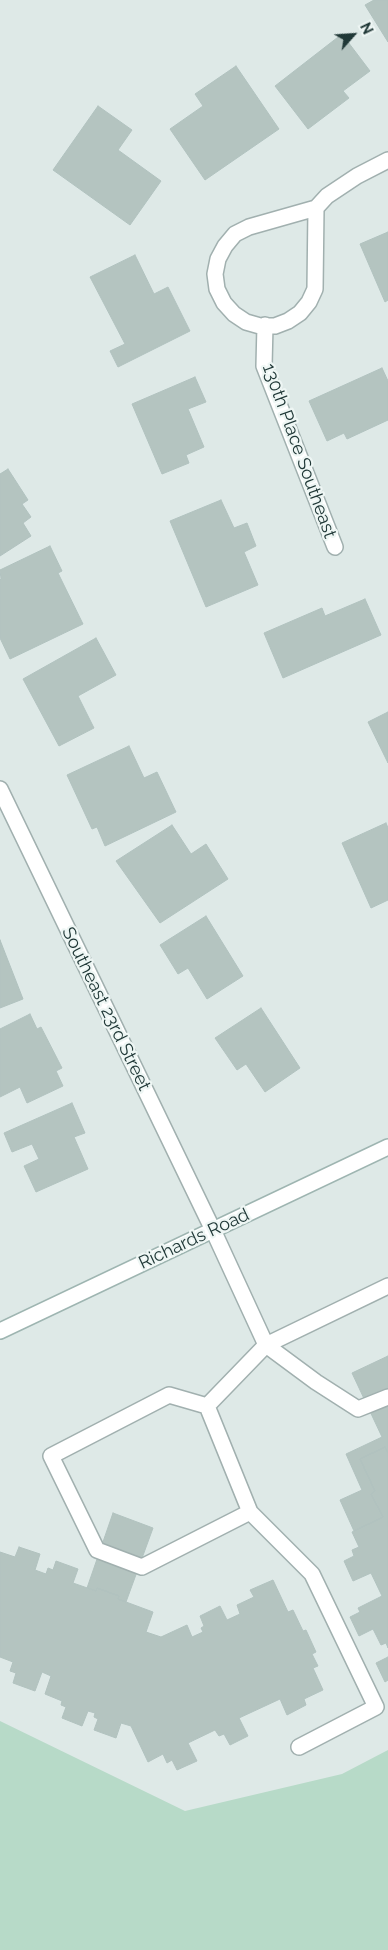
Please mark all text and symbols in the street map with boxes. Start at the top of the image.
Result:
north arrow [328,10,378,60]
text: N [357,20,376,37]
street label: 130th Place Southeast [257,361,341,541]
street label: Southeast 23rd Street [57,924,155,1094]
street label: Richards Road [135,1204,253,1274]

